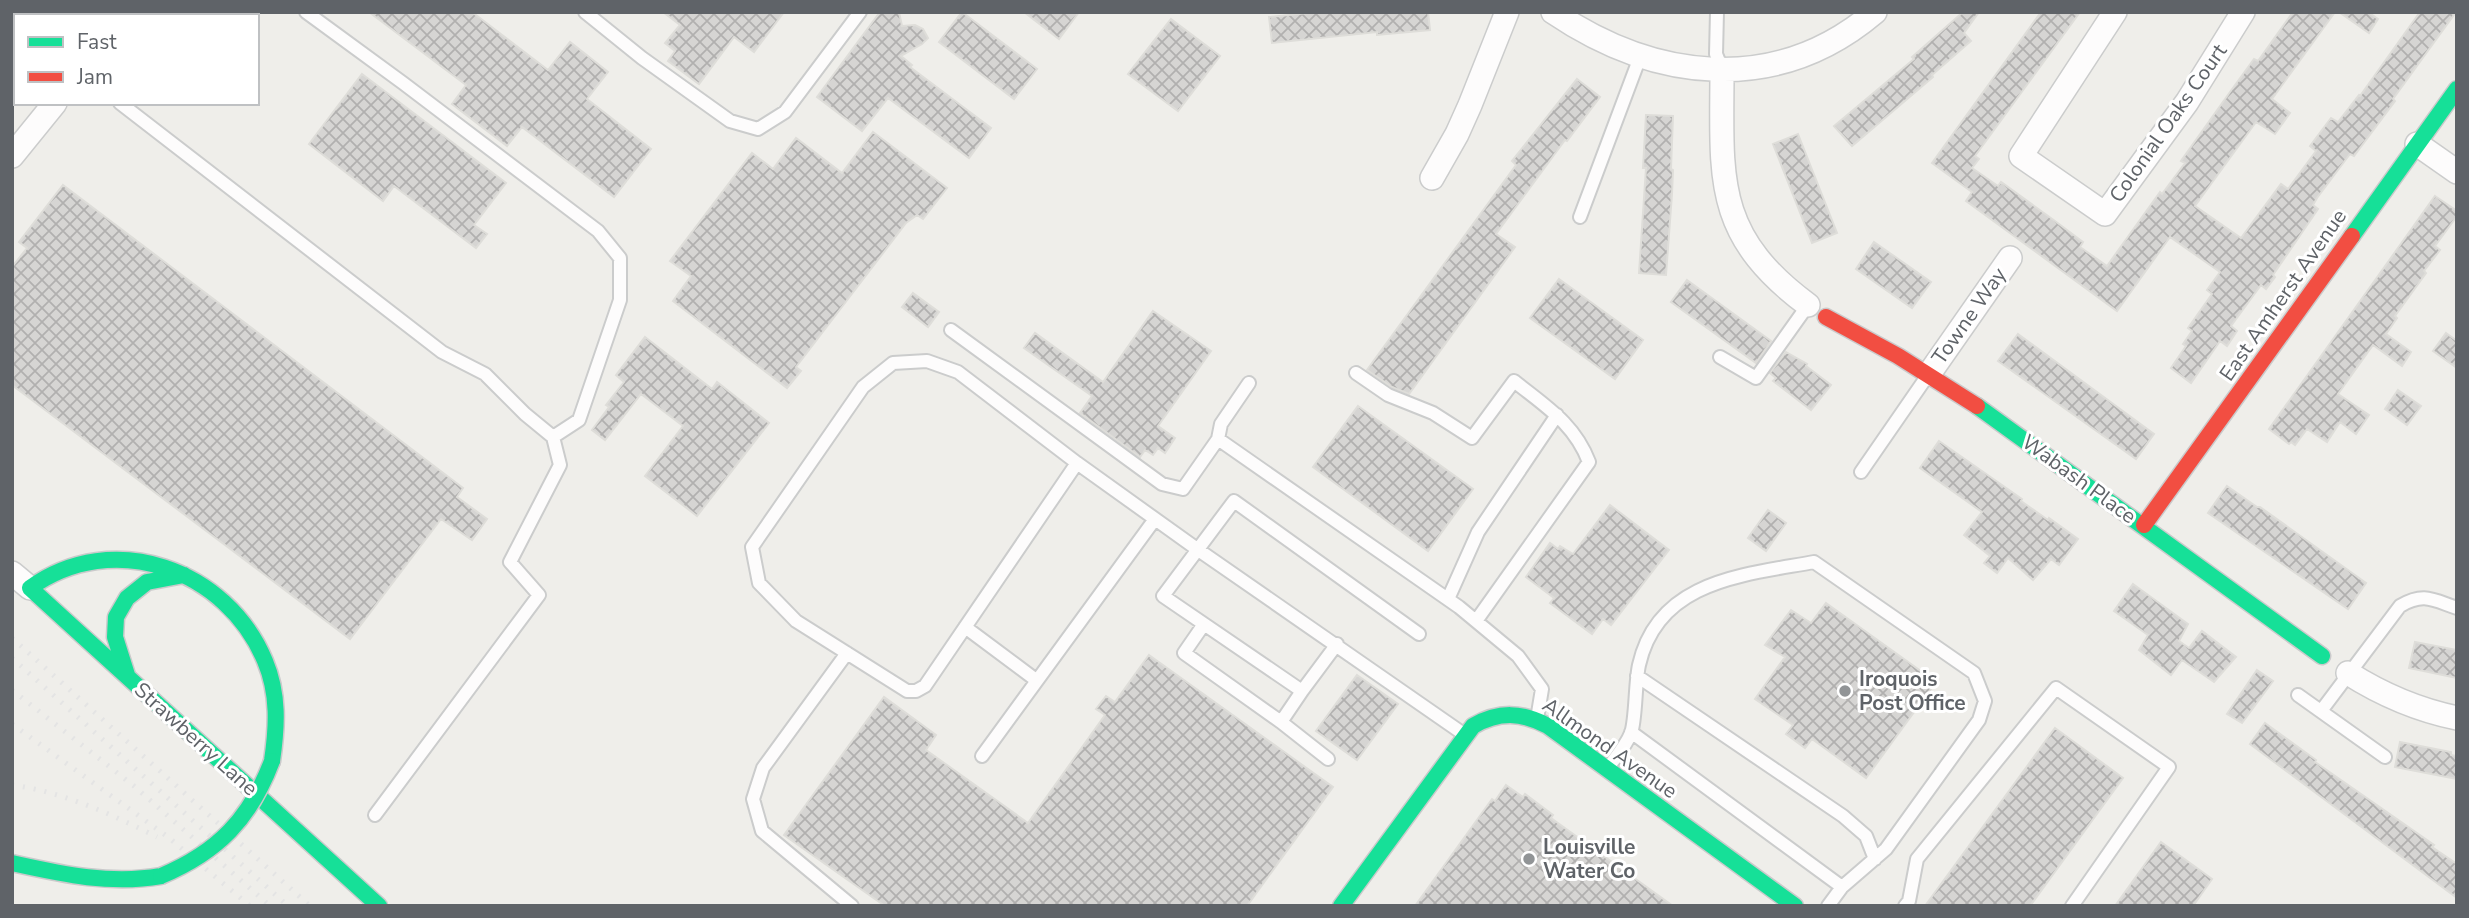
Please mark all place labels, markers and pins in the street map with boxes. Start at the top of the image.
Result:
place label: Iroquois Post Office [1859,665,1966,717]
marker: Iroquois Post Office [1837,683,1853,699]
place label: Louisville Water Co [1543,833,1635,885]
marker: Louisville Water Co [1521,851,1537,867]

